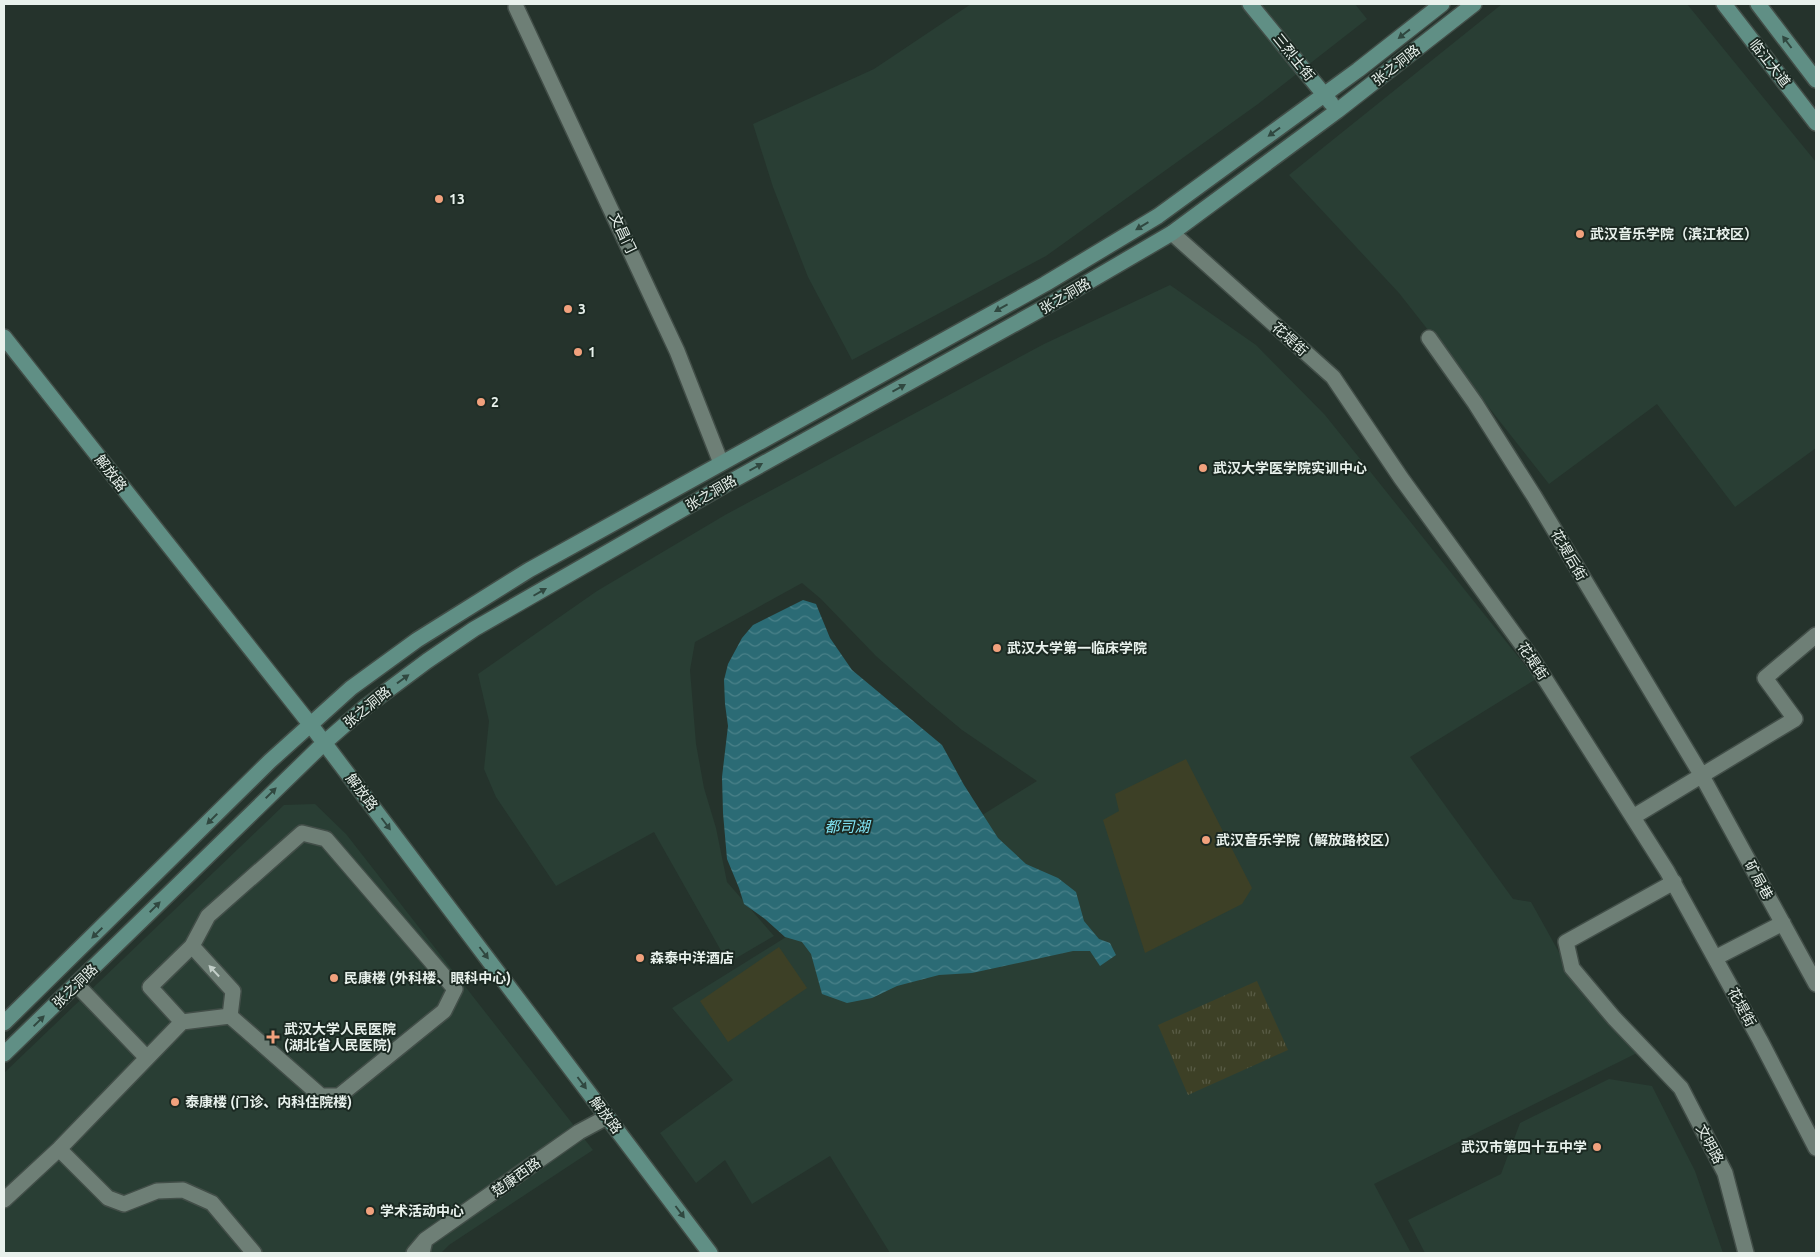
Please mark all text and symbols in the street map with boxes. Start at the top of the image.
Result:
one-way arrow [1397,29,1410,40]
street label: 三烈士街 [1270,30,1318,84]
one-way arrow [1782,35,1792,49]
street label: 临江大道 [1746,36,1794,90]
street label: 张之洞路 [1369,41,1423,89]
one-way arrow [1267,127,1281,137]
place label: 13 [449,191,465,207]
marker: 13 [433,193,445,205]
street label: 文昌门 [607,211,639,255]
one-way arrow [1135,222,1148,231]
place label: 武汉音乐学院（滨江校区） [1590,226,1758,242]
marker: 武汉音乐学院（滨江校区） [1574,228,1586,240]
street label: 张之洞路 [1037,275,1093,317]
place label: 3 [578,301,586,317]
marker: 3 [562,303,574,315]
one-way arrow [994,304,1009,312]
street label: 花堤街 [1269,319,1311,359]
place label: 1 [588,344,596,360]
marker: 1 [572,346,584,358]
one-way arrow [892,384,905,393]
place label: 2 [491,394,499,410]
marker: 2 [475,396,487,408]
street label: 解放路 [92,452,130,494]
place label: 武汉大学医学院实训中心 [1213,460,1367,476]
marker: 武汉大学医学院实训中心 [1197,462,1209,474]
one-way arrow [749,463,764,471]
street label: 张之洞路 [683,472,739,514]
street label: 花堤后街 [1548,527,1590,583]
one-way arrow [533,587,546,596]
street label: 花堤街 [1515,639,1551,683]
place label: 武汉大学第一临床学院 [1007,640,1147,656]
marker: 武汉大学第一临床学院 [991,642,1003,654]
one-way arrow [396,674,410,684]
street label: 张之洞路 [340,683,394,731]
street label: 解放路 [343,770,381,814]
one-way arrow [265,787,277,799]
one-way arrow [206,812,218,824]
one-way arrow [380,817,391,830]
water label: 都司湖 [824,818,871,835]
place label: 武汉音乐学院（解放路校区） [1216,832,1398,848]
marker: 武汉音乐学院（解放路校区） [1200,834,1212,846]
street label: 矿局巷 [1742,858,1776,902]
one-way arrow [149,901,161,913]
one-way arrow [91,927,103,939]
one-way arrow [478,946,489,959]
place label: 森泰中洋酒店 [650,950,734,966]
marker: 森泰中洋酒店 [634,952,646,964]
street label: 张之洞路 [49,961,101,1011]
one-way arrow [208,965,220,977]
place label: 民康楼 (外科楼、眼科中心) [344,970,511,986]
marker: 民康楼 (外科楼、眼科中心) [328,972,340,984]
street label: 花堤街 [1725,985,1759,1029]
one-way arrow [33,1015,45,1027]
place label: 武汉大学人民医院 (湖北省人民医院) [284,1021,396,1053]
marker: 武汉大学人民医院 (湖北省人民医院) [266,1030,280,1044]
one-way arrow [576,1076,587,1089]
street label: 解放路 [587,1093,625,1137]
place label: 泰康楼 (门诊、内科住院楼) [185,1094,352,1110]
marker: 泰康楼 (门诊、内科住院楼) [169,1096,181,1108]
street label: 文明路 [1693,1122,1727,1166]
place label: 武汉市第四十五中学 [1461,1139,1587,1155]
marker: 武汉市第四十五中学 [1591,1141,1603,1153]
street label: 楚康西路 [488,1154,544,1200]
place label: 学术活动中心 [380,1203,464,1219]
marker: 学术活动中心 [364,1205,376,1217]
one-way arrow [674,1205,685,1218]

